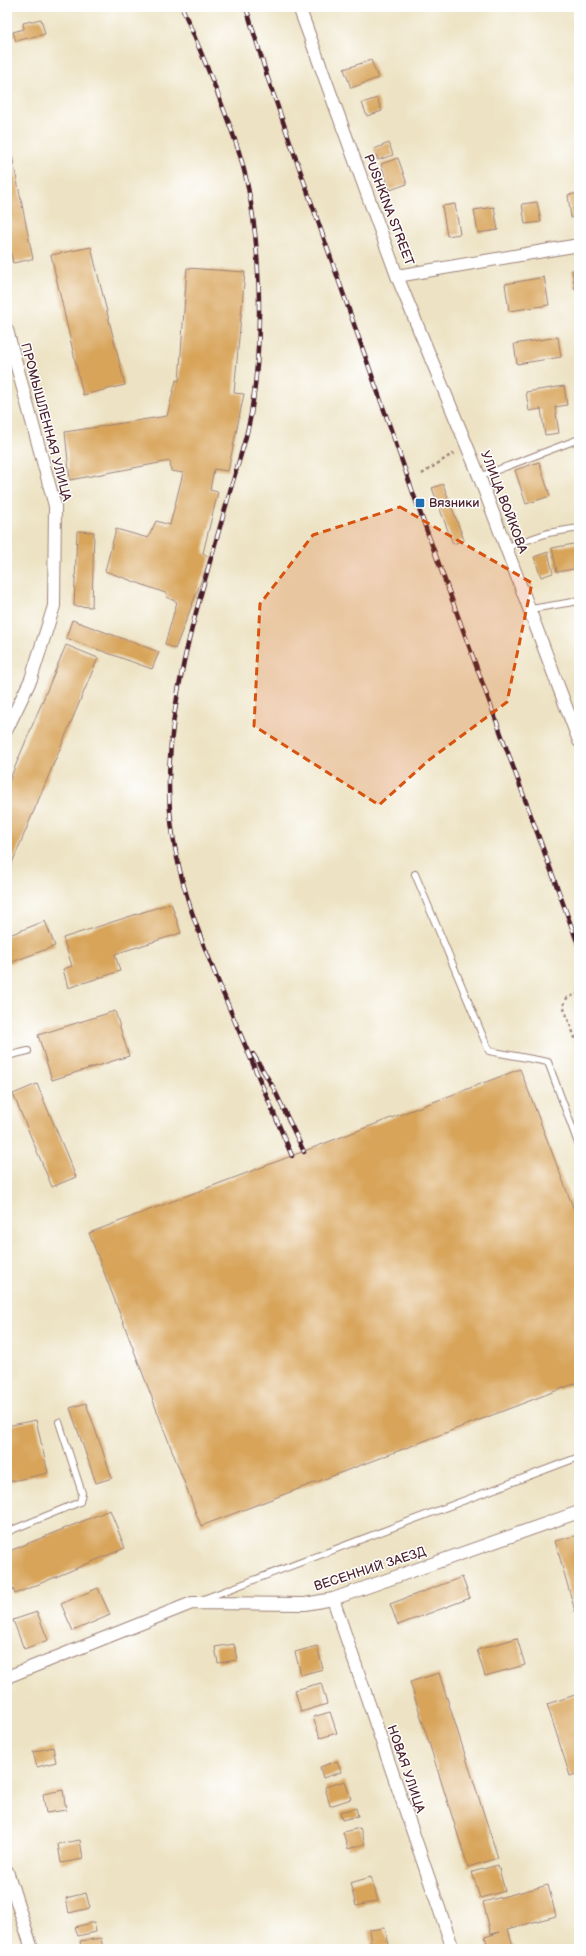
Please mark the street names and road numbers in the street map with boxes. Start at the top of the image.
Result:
street label: PUSHKINA STREET [360,152,418,268]
street label: ПРОМЫШЛЕННАЯ УЛИЦА [17,341,75,503]
street label: УЛИЦА ВОЙКОВА [477,448,531,556]
street label: ВЕСЕННИЙ ЗАЕЗД [312,1543,428,1595]
street label: НОВАЯ УЛИЦА [383,1723,429,1815]

